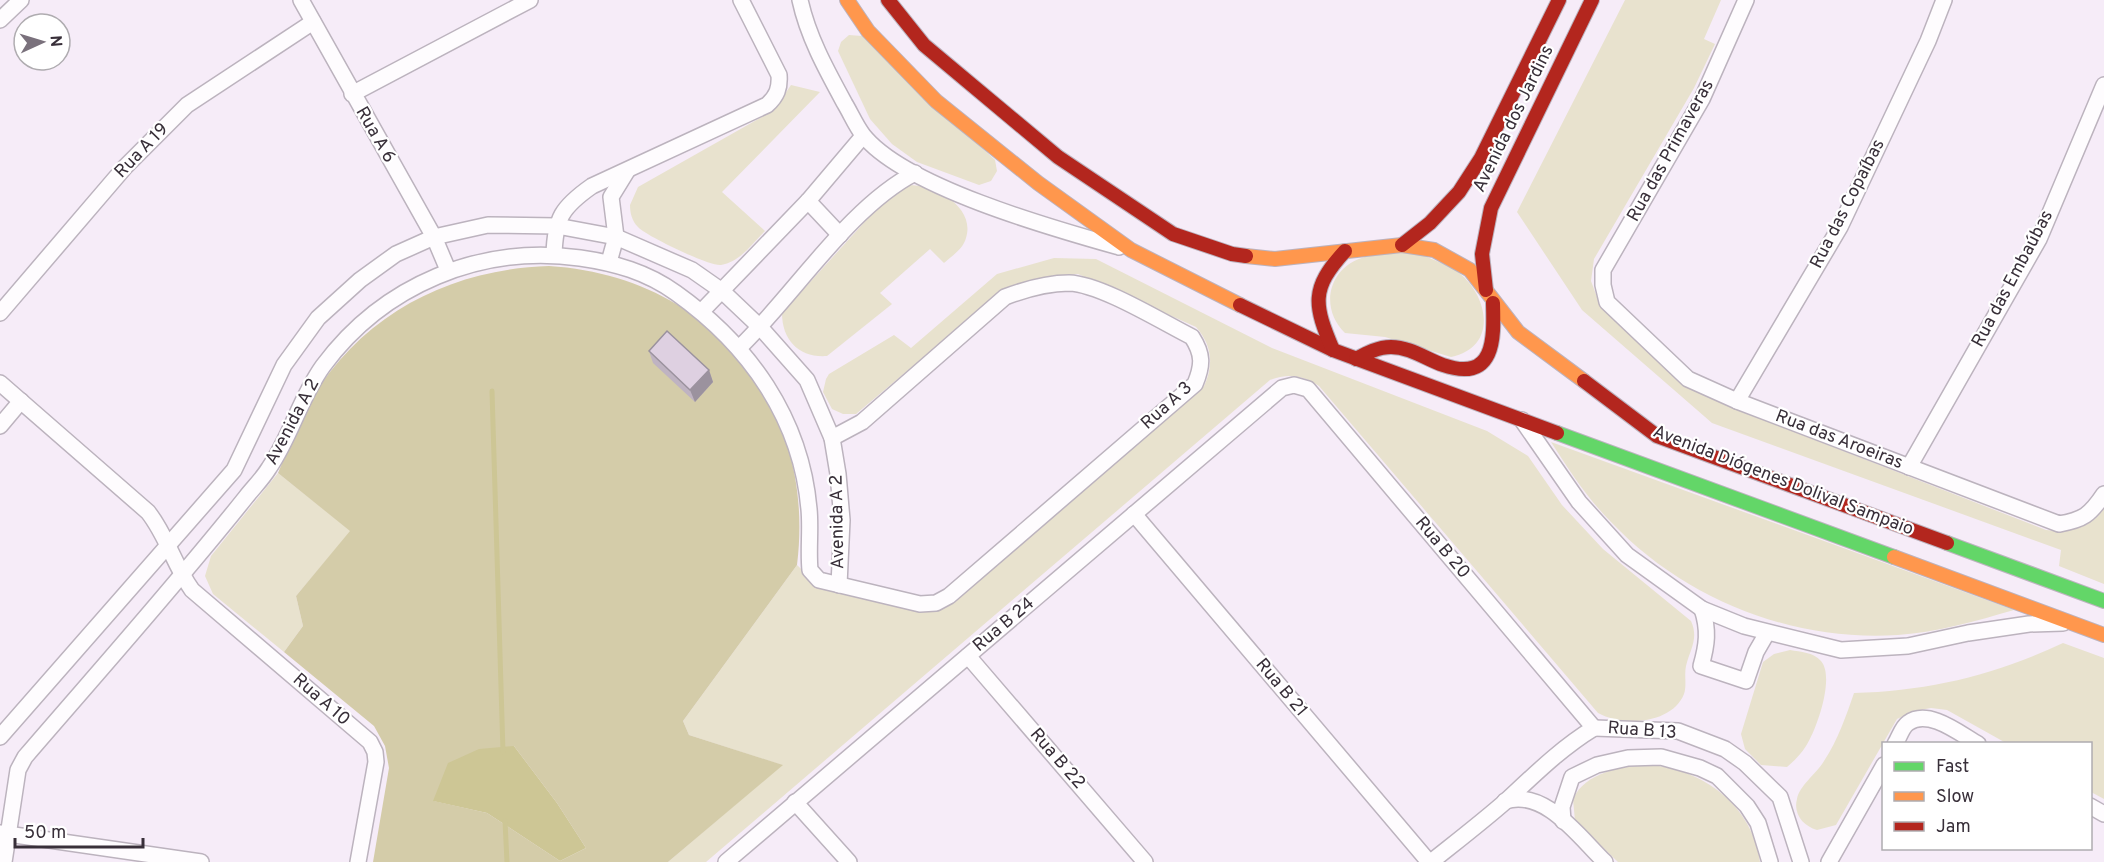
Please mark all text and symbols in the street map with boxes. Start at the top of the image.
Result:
north arrow [12,12,72,72]
text: N [45,35,65,48]
street label: Avenida dos Jardins [1468,42,1560,196]
street label: Rua das Primaveras [1622,76,1720,226]
street label: Rua A 6 [350,103,400,167]
street label: Rua A 19 [110,119,174,183]
street label: Rua das Copaíbas [1805,135,1891,273]
street label: Rua das Embaúbas [1967,206,2059,352]
street label: Avenida A 2 [261,375,325,469]
street label: Rua A 3 [1136,377,1198,435]
street label: Rua das Aroeiras [1772,405,1906,475]
street label: Avenida Diógenes Dolival Sampaio [1649,421,1917,541]
street label: Avenida A 2 [826,474,850,570]
street label: Rua B 20 [1409,512,1475,584]
street label: Rua B 24 [968,592,1040,658]
street label: Rua B 21 [1250,654,1312,722]
street label: Rua A 10 [287,669,355,731]
street label: Rua B 13 [1607,717,1677,745]
street label: Rua B 22 [1024,724,1090,794]
legend [1882,742,2092,850]
text: Fast [1936,756,1969,779]
text: Slow [1936,786,1974,809]
scale bar [15,811,142,849]
text: Jam [1936,816,1971,839]
text: 50 m [24,822,66,845]

